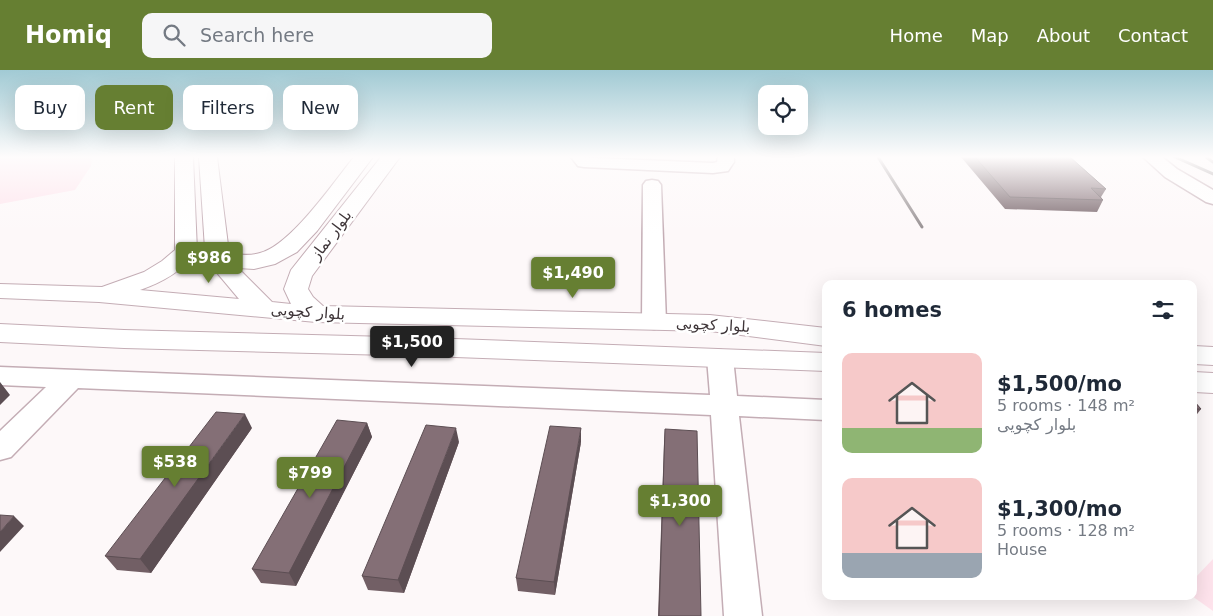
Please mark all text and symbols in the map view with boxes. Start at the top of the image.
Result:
search box [142,13,492,58]
text: Homiq [25,21,112,49]
icon: search [160,21,188,49]
text: Search here [200,24,314,46]
text: Home [890,25,943,46]
text: Map [971,25,1009,46]
text: About [1037,25,1090,46]
text: Contact [1118,25,1188,46]
chip: Buy [15,85,85,130]
chip: Rent [95,85,173,130]
chip: Filters [183,85,273,130]
chip: New [283,85,358,130]
map controls [758,85,808,135]
button: locate [758,85,808,135]
street label: بلوار نماز [306,207,356,264]
pin: $986 [179,242,239,284]
text: $986 [187,248,231,267]
pin: $1,490 [532,256,614,299]
text: $1,490 [542,263,604,282]
icon: filters [1149,296,1177,324]
text: 6 homes [842,298,942,322]
street label: بلوار کچویی [270,300,346,324]
street label: بلوار کچویی [675,314,751,336]
pin: $1,500 [371,326,453,368]
text: $1,500 [381,332,443,351]
text: $1,500/mo [997,372,1122,396]
icon: home [882,373,942,433]
text: 5 rooms · 148 m² [997,396,1135,415]
text: بلوار کچویی [997,415,1076,434]
pin: $538 [145,446,205,488]
text: $538 [153,452,197,471]
pin: $799 [280,456,340,499]
text: $799 [288,463,332,482]
pin: $1,300 [639,484,721,527]
text: $1,300 [649,491,711,510]
text: $1,300/mo [997,497,1122,521]
icon: home [882,498,942,558]
text: 5 rooms · 128 m² [997,521,1135,540]
text: House [997,540,1047,559]

